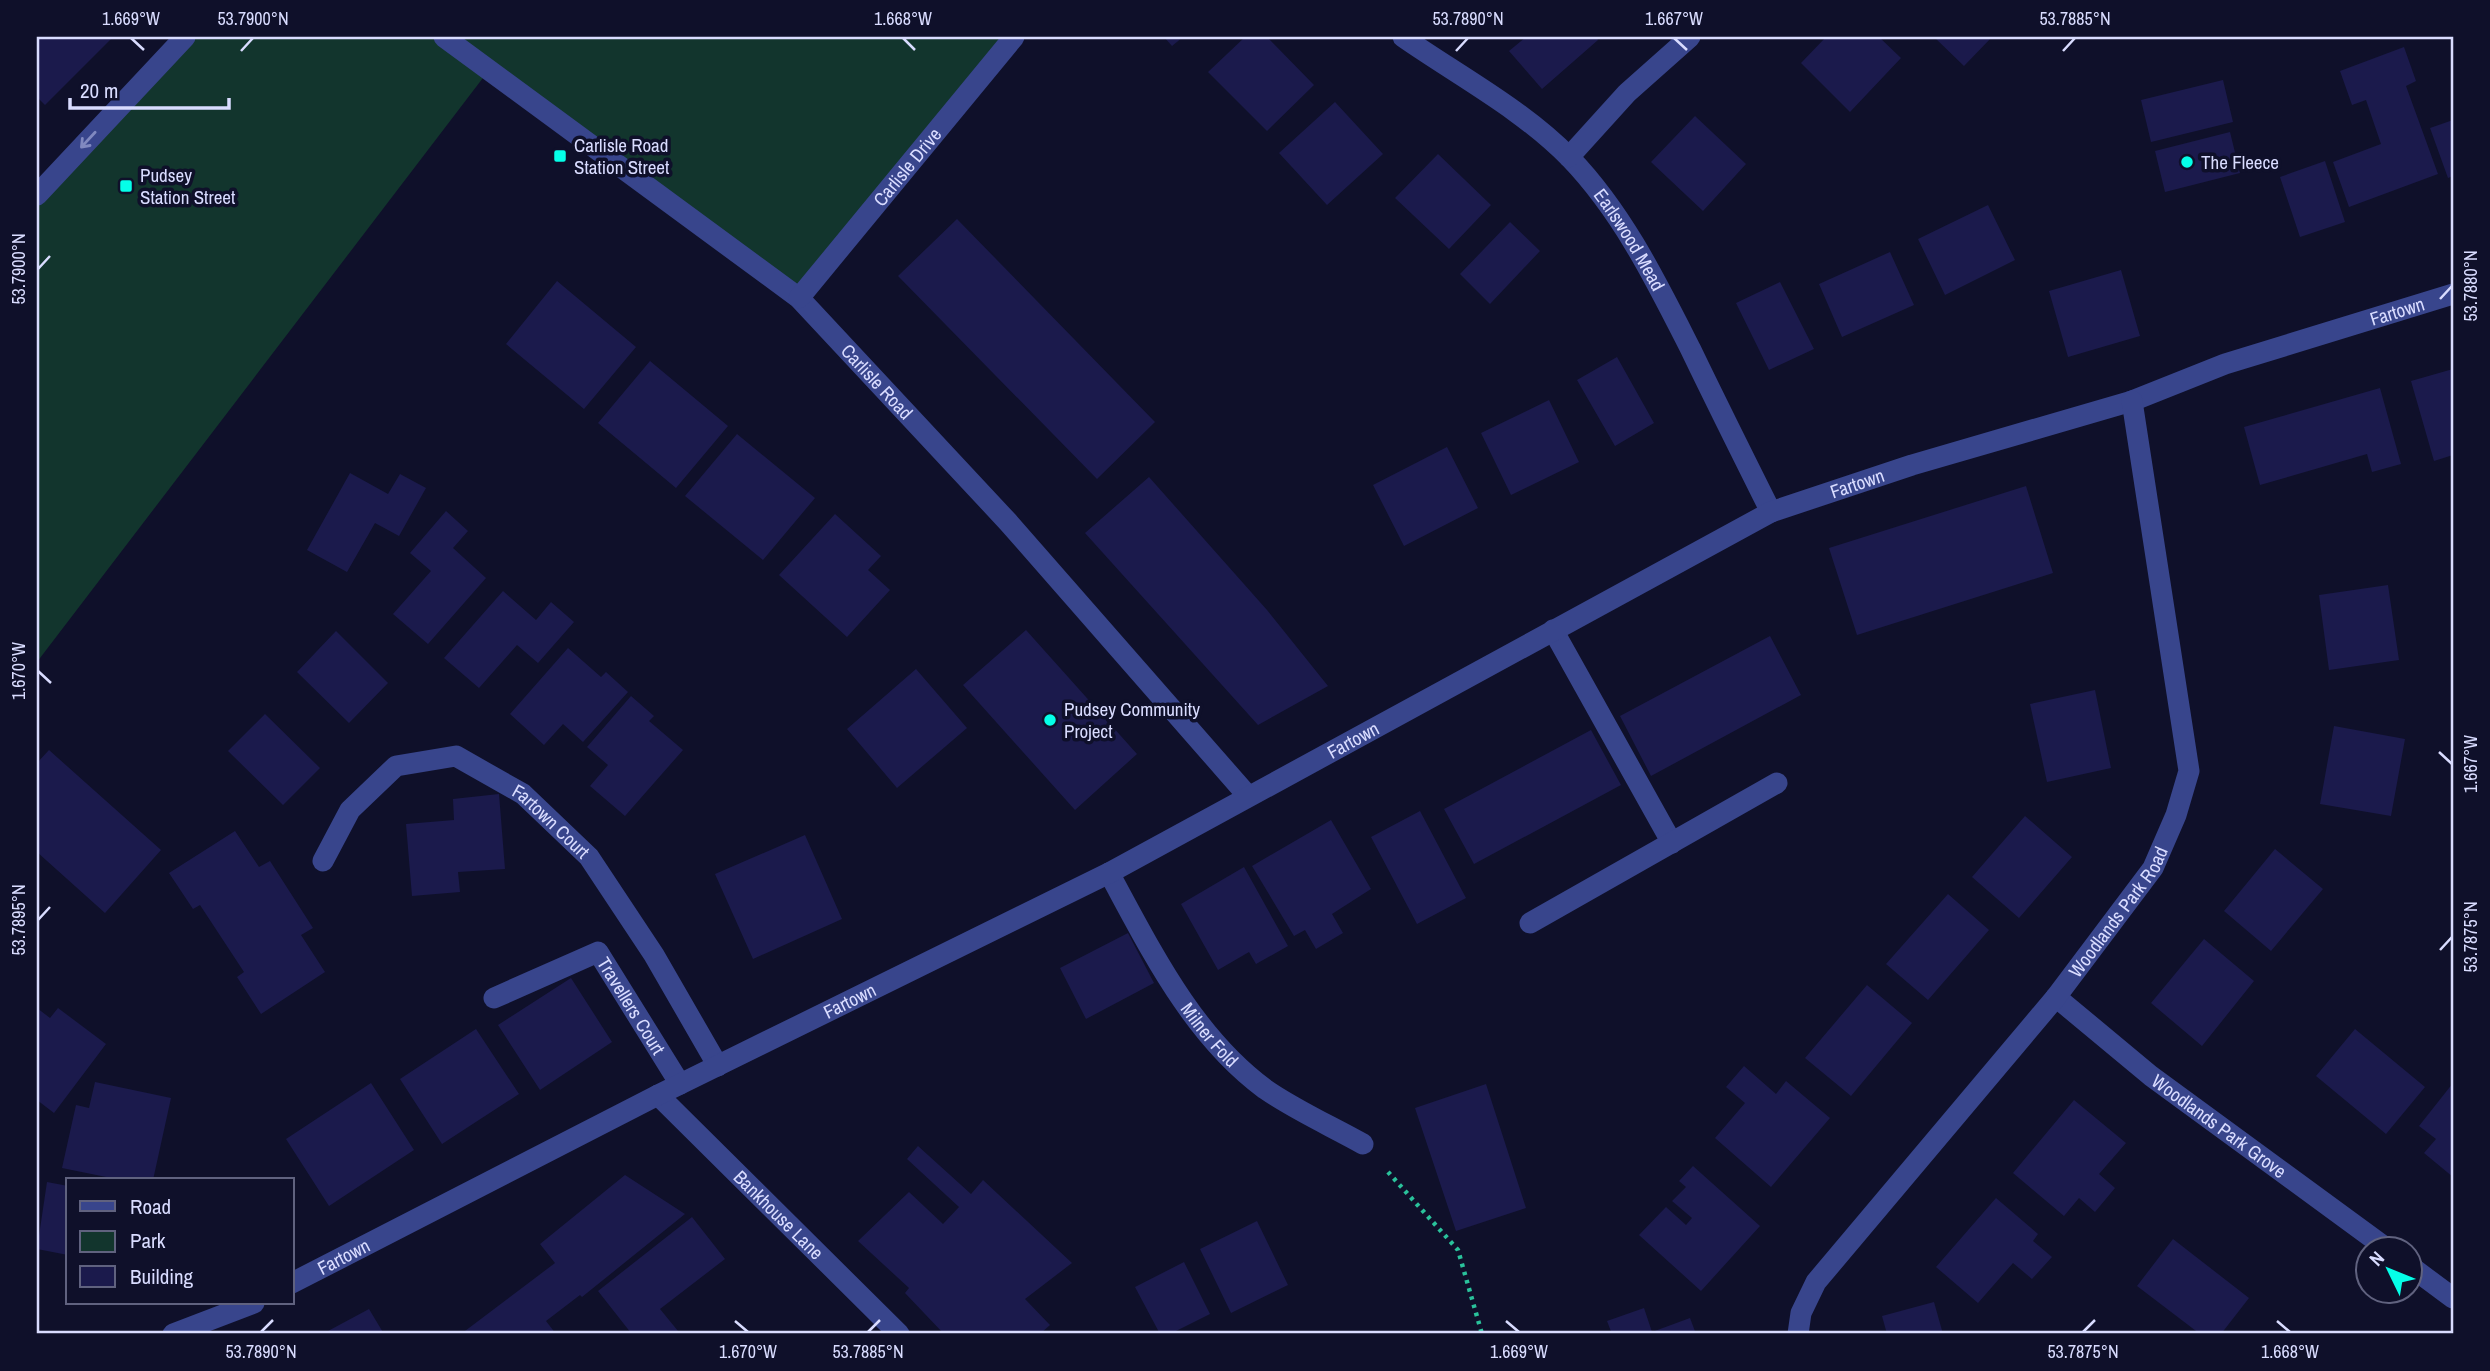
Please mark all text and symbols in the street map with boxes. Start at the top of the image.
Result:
text: 1.669°W [102,6,160,31]
text: 53.7900°N [217,6,289,31]
text: 1.668°W [874,6,932,31]
text: 53.7890°N [1432,6,1504,31]
text: 1.667°W [1645,6,1703,31]
text: 53.7885°N [2039,6,2111,31]
scale bar [70,66,229,110]
text: 20 m [80,76,118,105]
street label: Carlisle Drive [867,122,947,212]
one-way arrow [80,131,97,148]
place label: Carlisle Road Station Street [574,132,670,180]
marker: Carlisle Road Station Street [552,148,568,164]
place label: The Fleece [2201,149,2279,175]
marker: The Fleece [2179,154,2195,170]
place label: Pudsey Station Street [140,162,236,210]
marker: Pudsey Station Street [118,178,134,194]
street label: Earlswood Mead [1588,183,1671,295]
text: 53.7900°N [6,233,31,305]
text: 53.7880°N [2458,250,2483,322]
street label: Fartown [2367,291,2427,332]
street label: Carlisle Road [835,338,919,425]
street label: Fartown [1827,462,1888,504]
text: 1.670°W [6,642,31,700]
place label: Pudsey Community Project [1064,696,1200,744]
marker: Pudsey Community Project [1042,712,1058,728]
street label: Fartown [1322,715,1384,765]
text: 1.667°W [2458,735,2483,793]
street label: Fartown Court [508,778,596,864]
street label: Woodlands Park Road [2062,842,2174,983]
text: 53.7895°N [6,884,31,956]
text: 53.7875°N [2458,901,2483,973]
street label: Travellers Court [591,952,672,1060]
street label: Fartown [819,977,880,1025]
street label: Milner Fold [1175,997,1244,1073]
street label: Woodlands Park Grove [2147,1068,2292,1184]
street label: Bankhouse Lane [728,1164,829,1265]
legend [66,1178,294,1304]
text: Road [130,1192,171,1221]
text: Park [130,1226,166,1255]
street label: Fartown [313,1232,374,1281]
north arrow [2354,1234,2424,1304]
text: N [2363,1245,2390,1271]
text: Building [130,1262,194,1291]
text: 53.7890°N [225,1339,297,1364]
text: 1.670°W [719,1339,777,1364]
text: 53.7885°N [832,1339,904,1364]
text: 1.669°W [1490,1339,1548,1364]
text: 53.7875°N [2047,1339,2119,1364]
text: 1.668°W [2261,1339,2319,1364]

